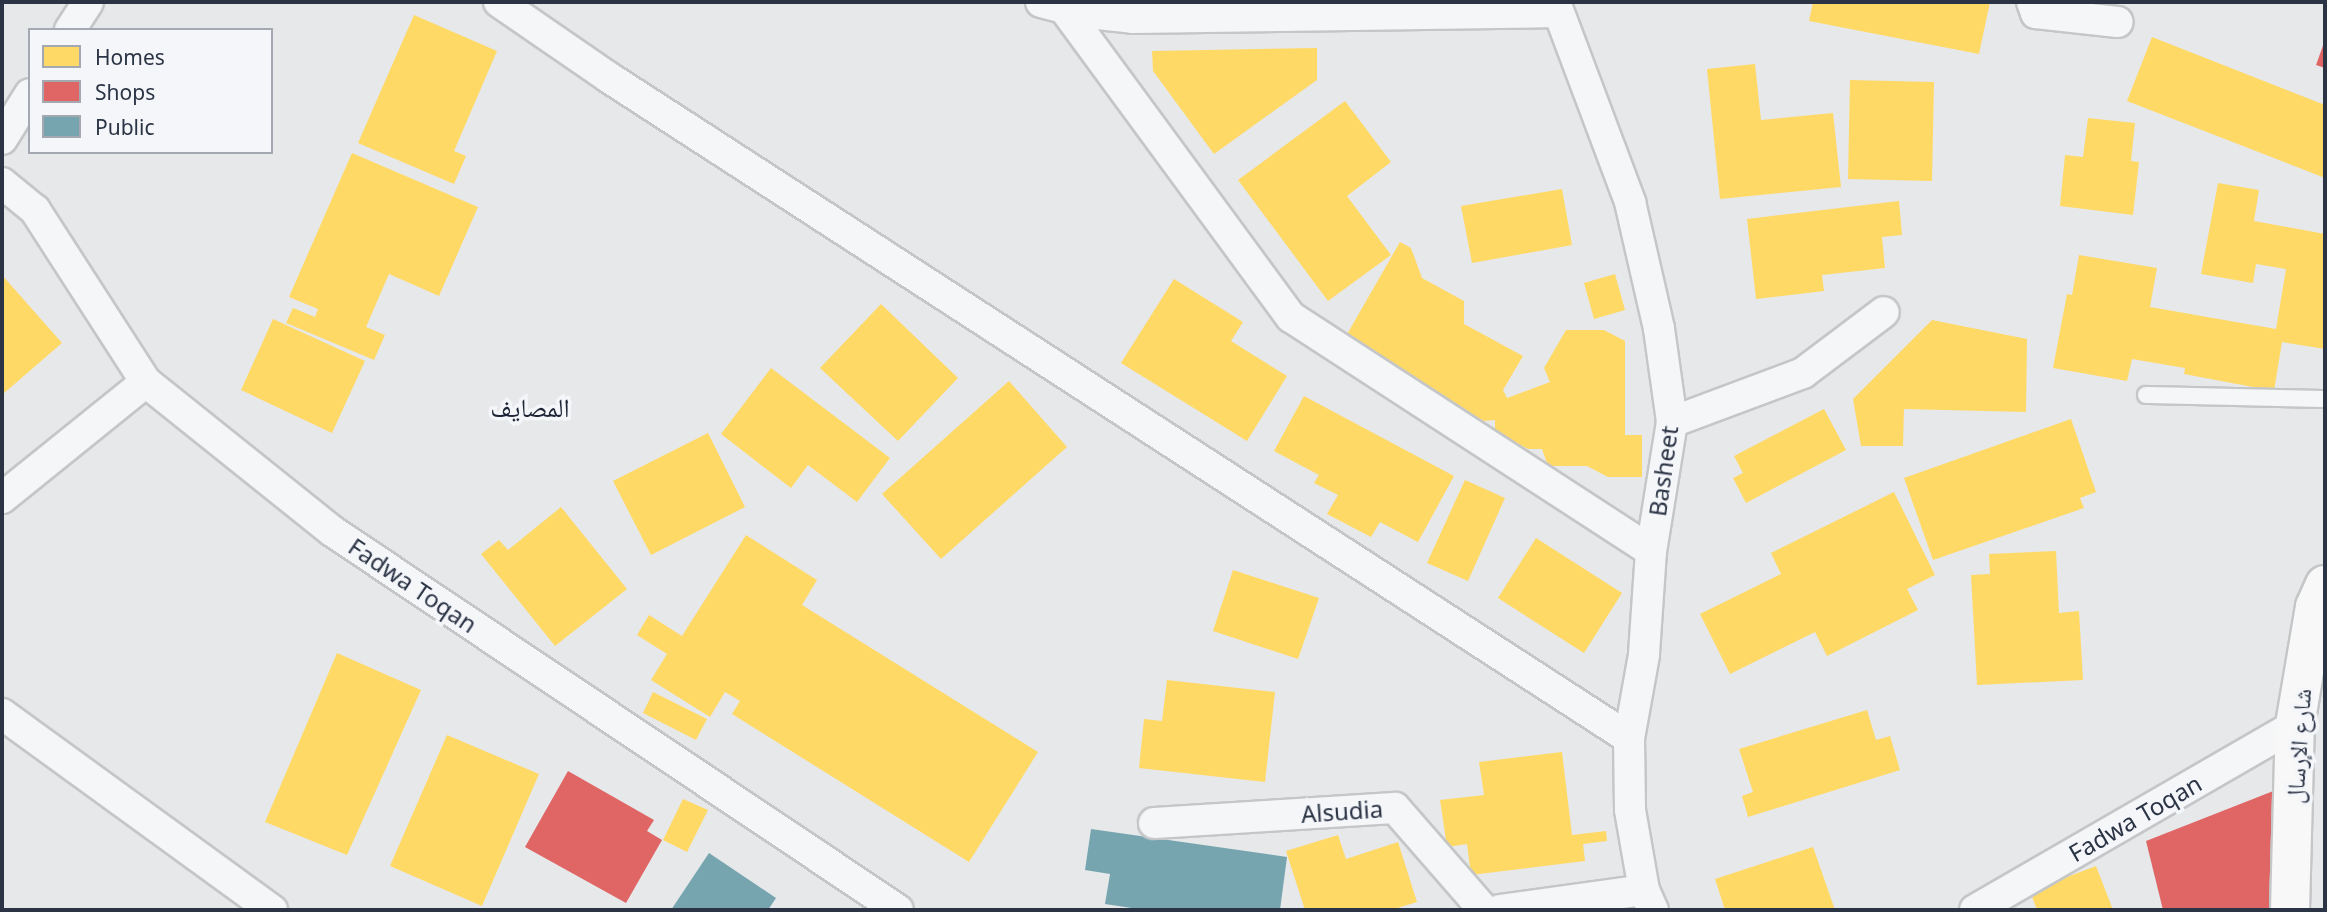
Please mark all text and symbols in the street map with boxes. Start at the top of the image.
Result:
legend [28,28,273,154]
text: Homes [95,43,165,71]
text: Shops [95,78,155,106]
text: Public [95,113,155,141]
district label: المصايف [490,392,570,424]
street label: Basheet [1642,424,1684,518]
street label: Fadwa Toqan [343,532,483,638]
street label: شارع الإرسال [2280,687,2316,805]
street label: Fadwa Toqan [2064,768,2206,868]
street label: Alsudia [1300,794,1384,828]

